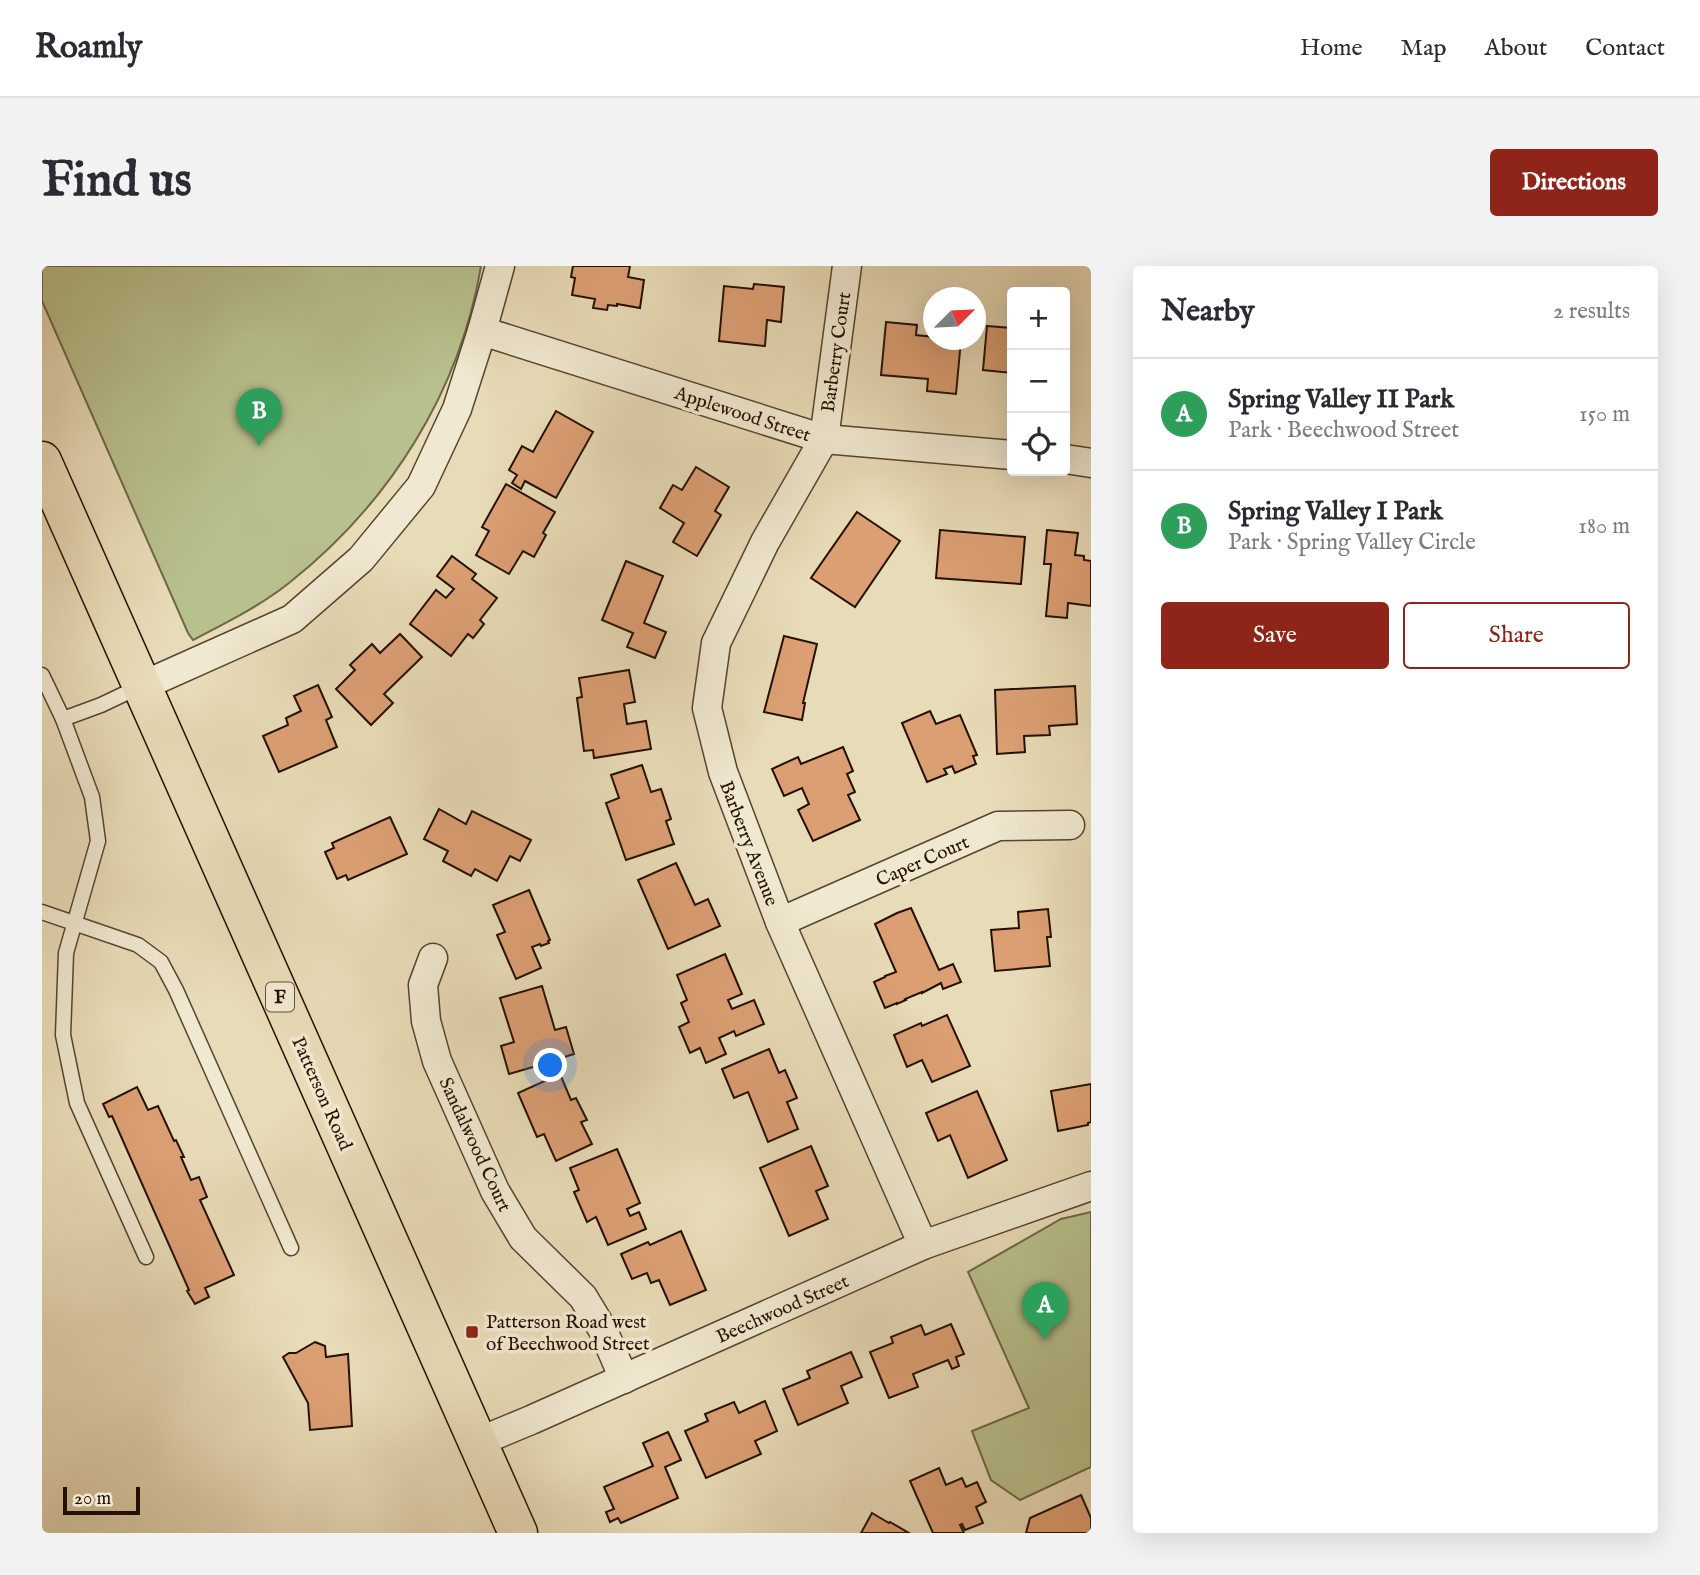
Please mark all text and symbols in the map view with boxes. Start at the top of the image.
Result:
text: Roamly [35,27,142,69]
text: Home [1300,33,1363,64]
text: Map [1401,33,1447,64]
text: About [1485,33,1547,64]
text: Contact [1585,33,1665,64]
button: Directions [1490,149,1658,216]
text: Find us [42,151,192,213]
north arrow [923,287,986,350]
map controls [1007,287,1070,476]
button: + [1007,287,1070,350]
street label: Barberry Court [817,290,857,414]
text: Nearby [1161,293,1254,331]
text: 2 results [1553,297,1630,326]
button: − [1007,350,1070,413]
street label: Applewood Street [670,381,814,448]
text: Spring Valley II Park [1228,383,1454,416]
pin: B [236,388,282,446]
text: A [1176,400,1192,429]
text: 150 m [1579,400,1630,429]
button: locate [1007,413,1070,476]
text: Park · Beechwood Street [1228,416,1459,445]
text: Spring Valley I Park [1228,495,1443,528]
text: B [1176,512,1192,541]
text: 180 m [1578,512,1630,541]
text: Park · Spring Valley Circle [1228,528,1476,557]
button: Save [1161,602,1389,669]
button: Share [1403,602,1630,669]
street label: Barberry Avenue [713,778,783,910]
street label: Caper Court [873,831,973,893]
road number: F [266,982,294,1012]
street label: Patterson Road [285,1033,357,1155]
your location [533,1048,567,1082]
street label: Sandalwood Court [433,1074,516,1216]
street label: Beechwood Street [713,1270,853,1350]
pin: A [1022,1282,1068,1340]
place label: Patterson Road west of Beechwood Street [486,1311,650,1357]
marker: Patterson Road west of Beechwood Street [464,1324,480,1340]
scale bar [63,1484,140,1516]
text: 20 m [74,1487,111,1511]

